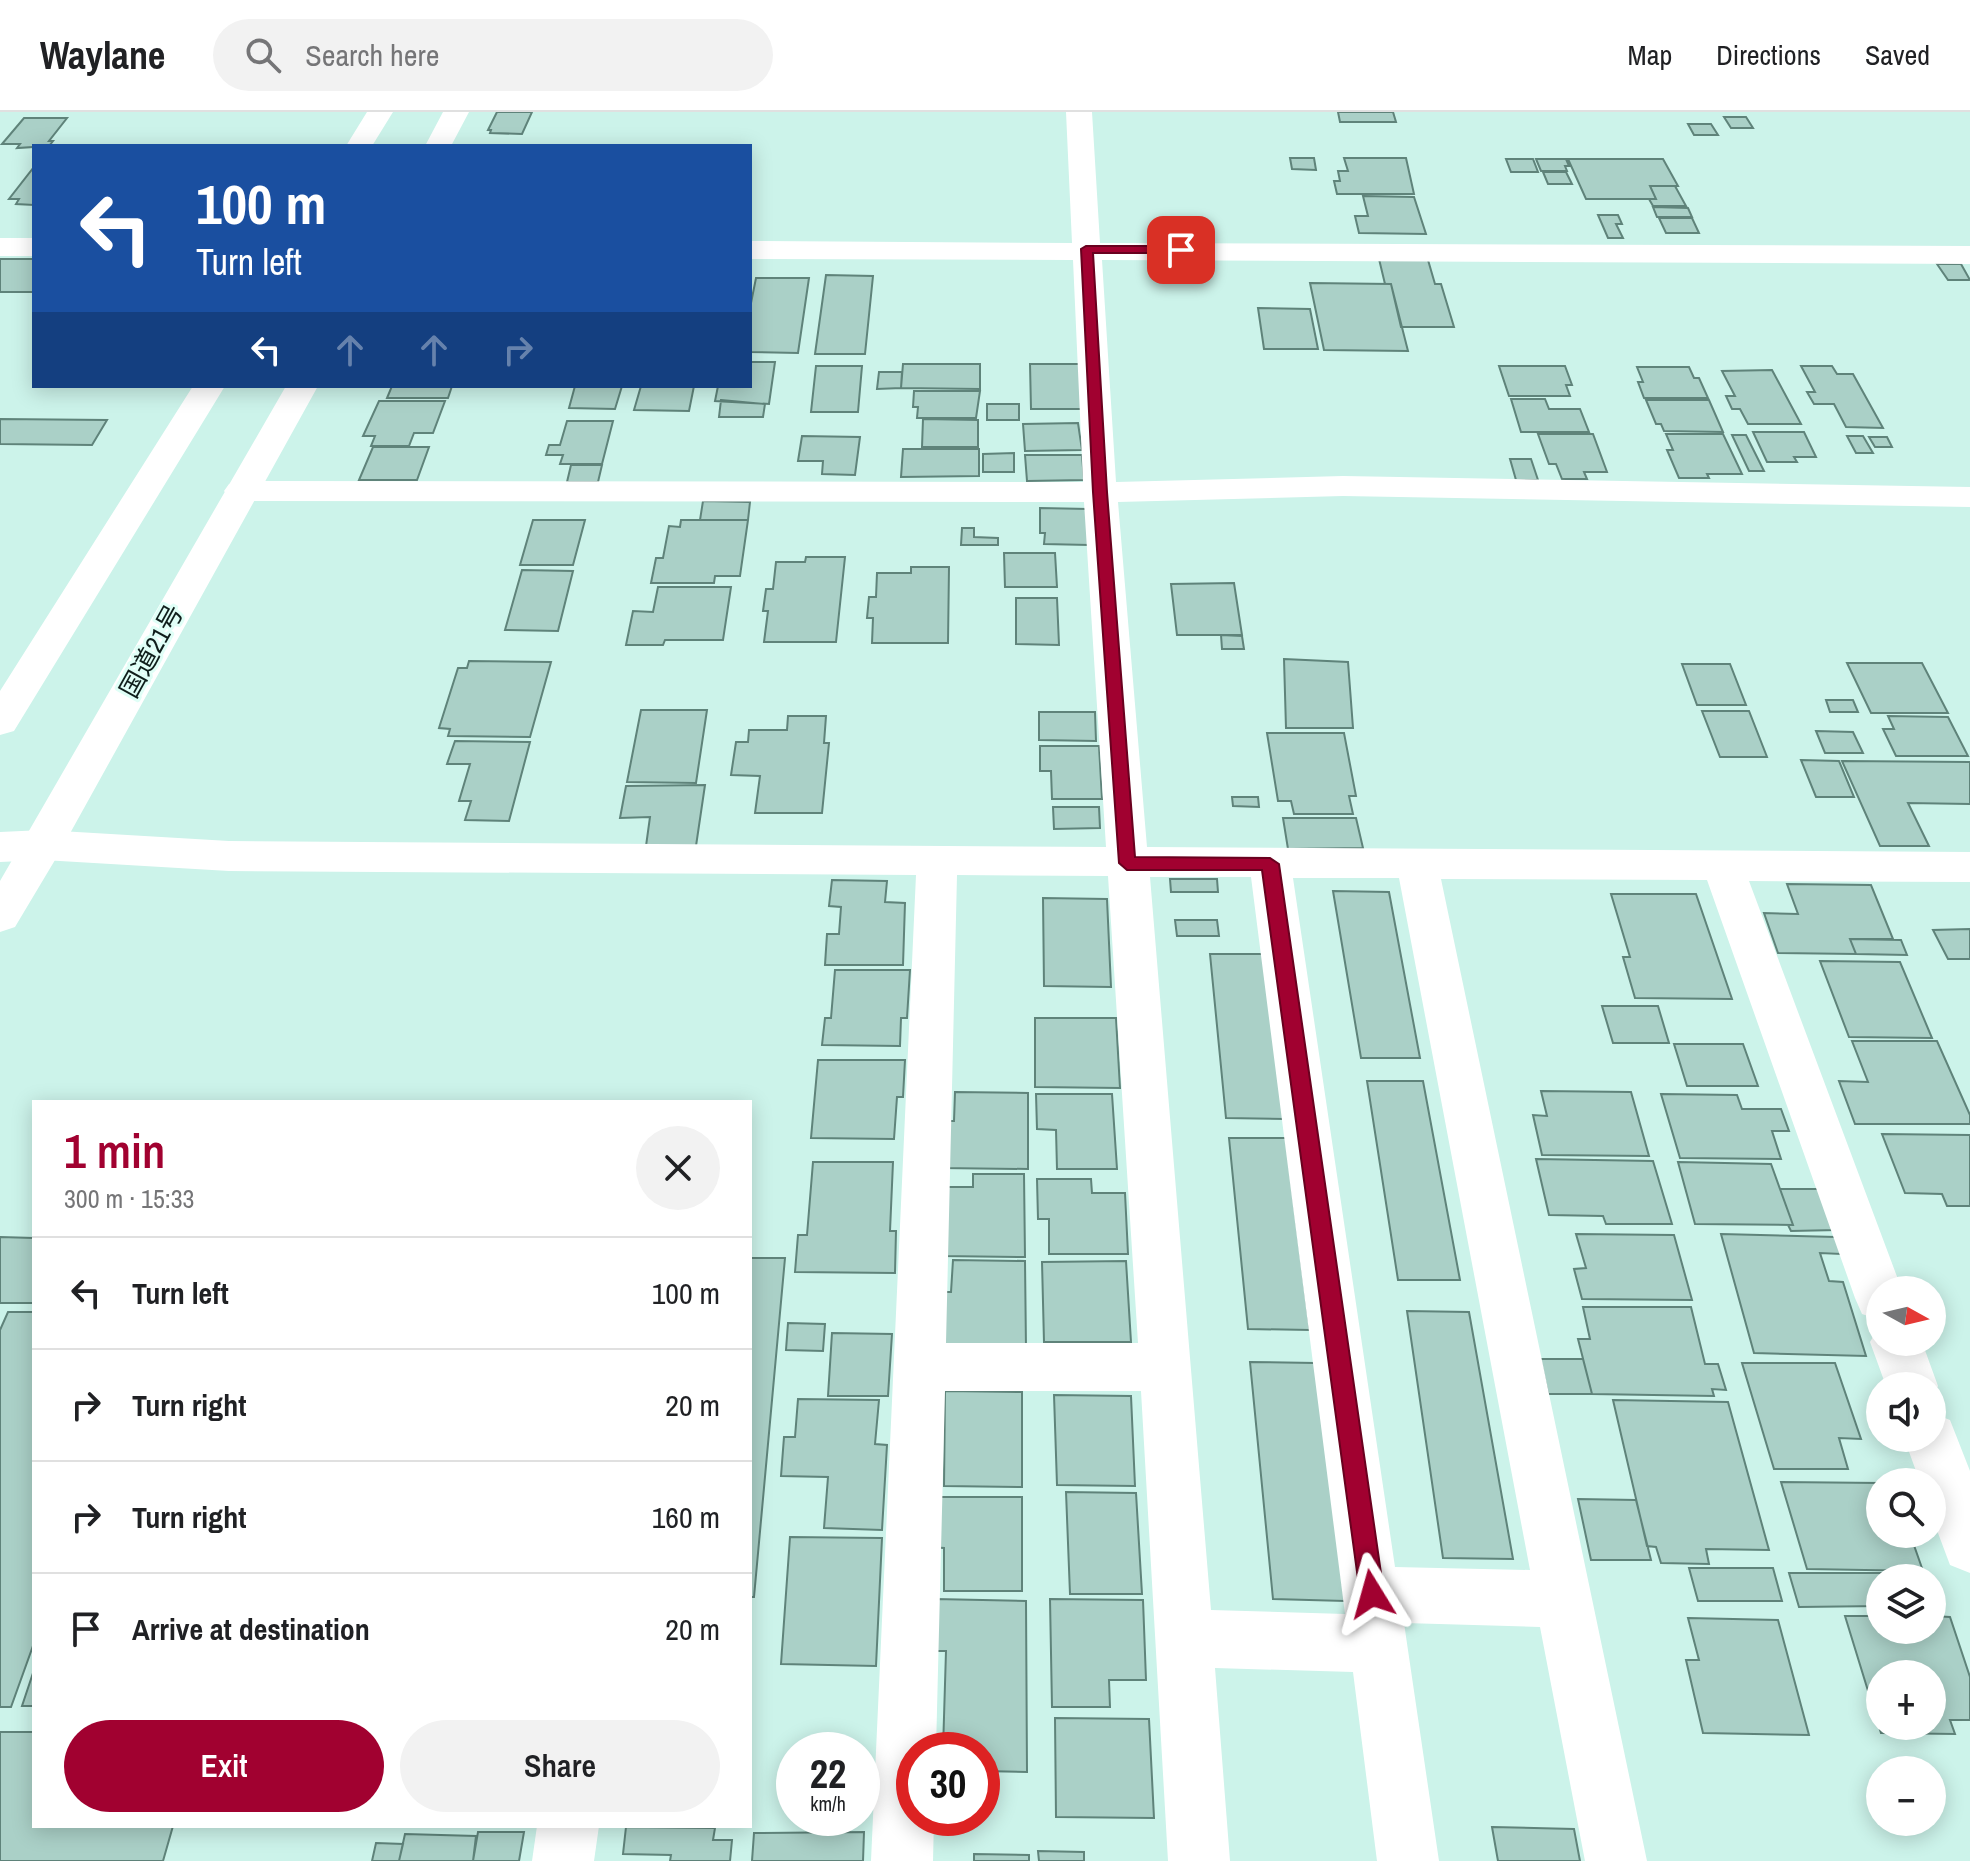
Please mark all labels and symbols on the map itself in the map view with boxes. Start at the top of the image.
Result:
pin [1147,216,1215,284]
street label: 国道21号 [111,598,191,704]
north arrow [1866,1276,1946,1356]
position arrow [1330,1552,1414,1636]
speed limit sign: 30 [896,1732,1000,1836]

